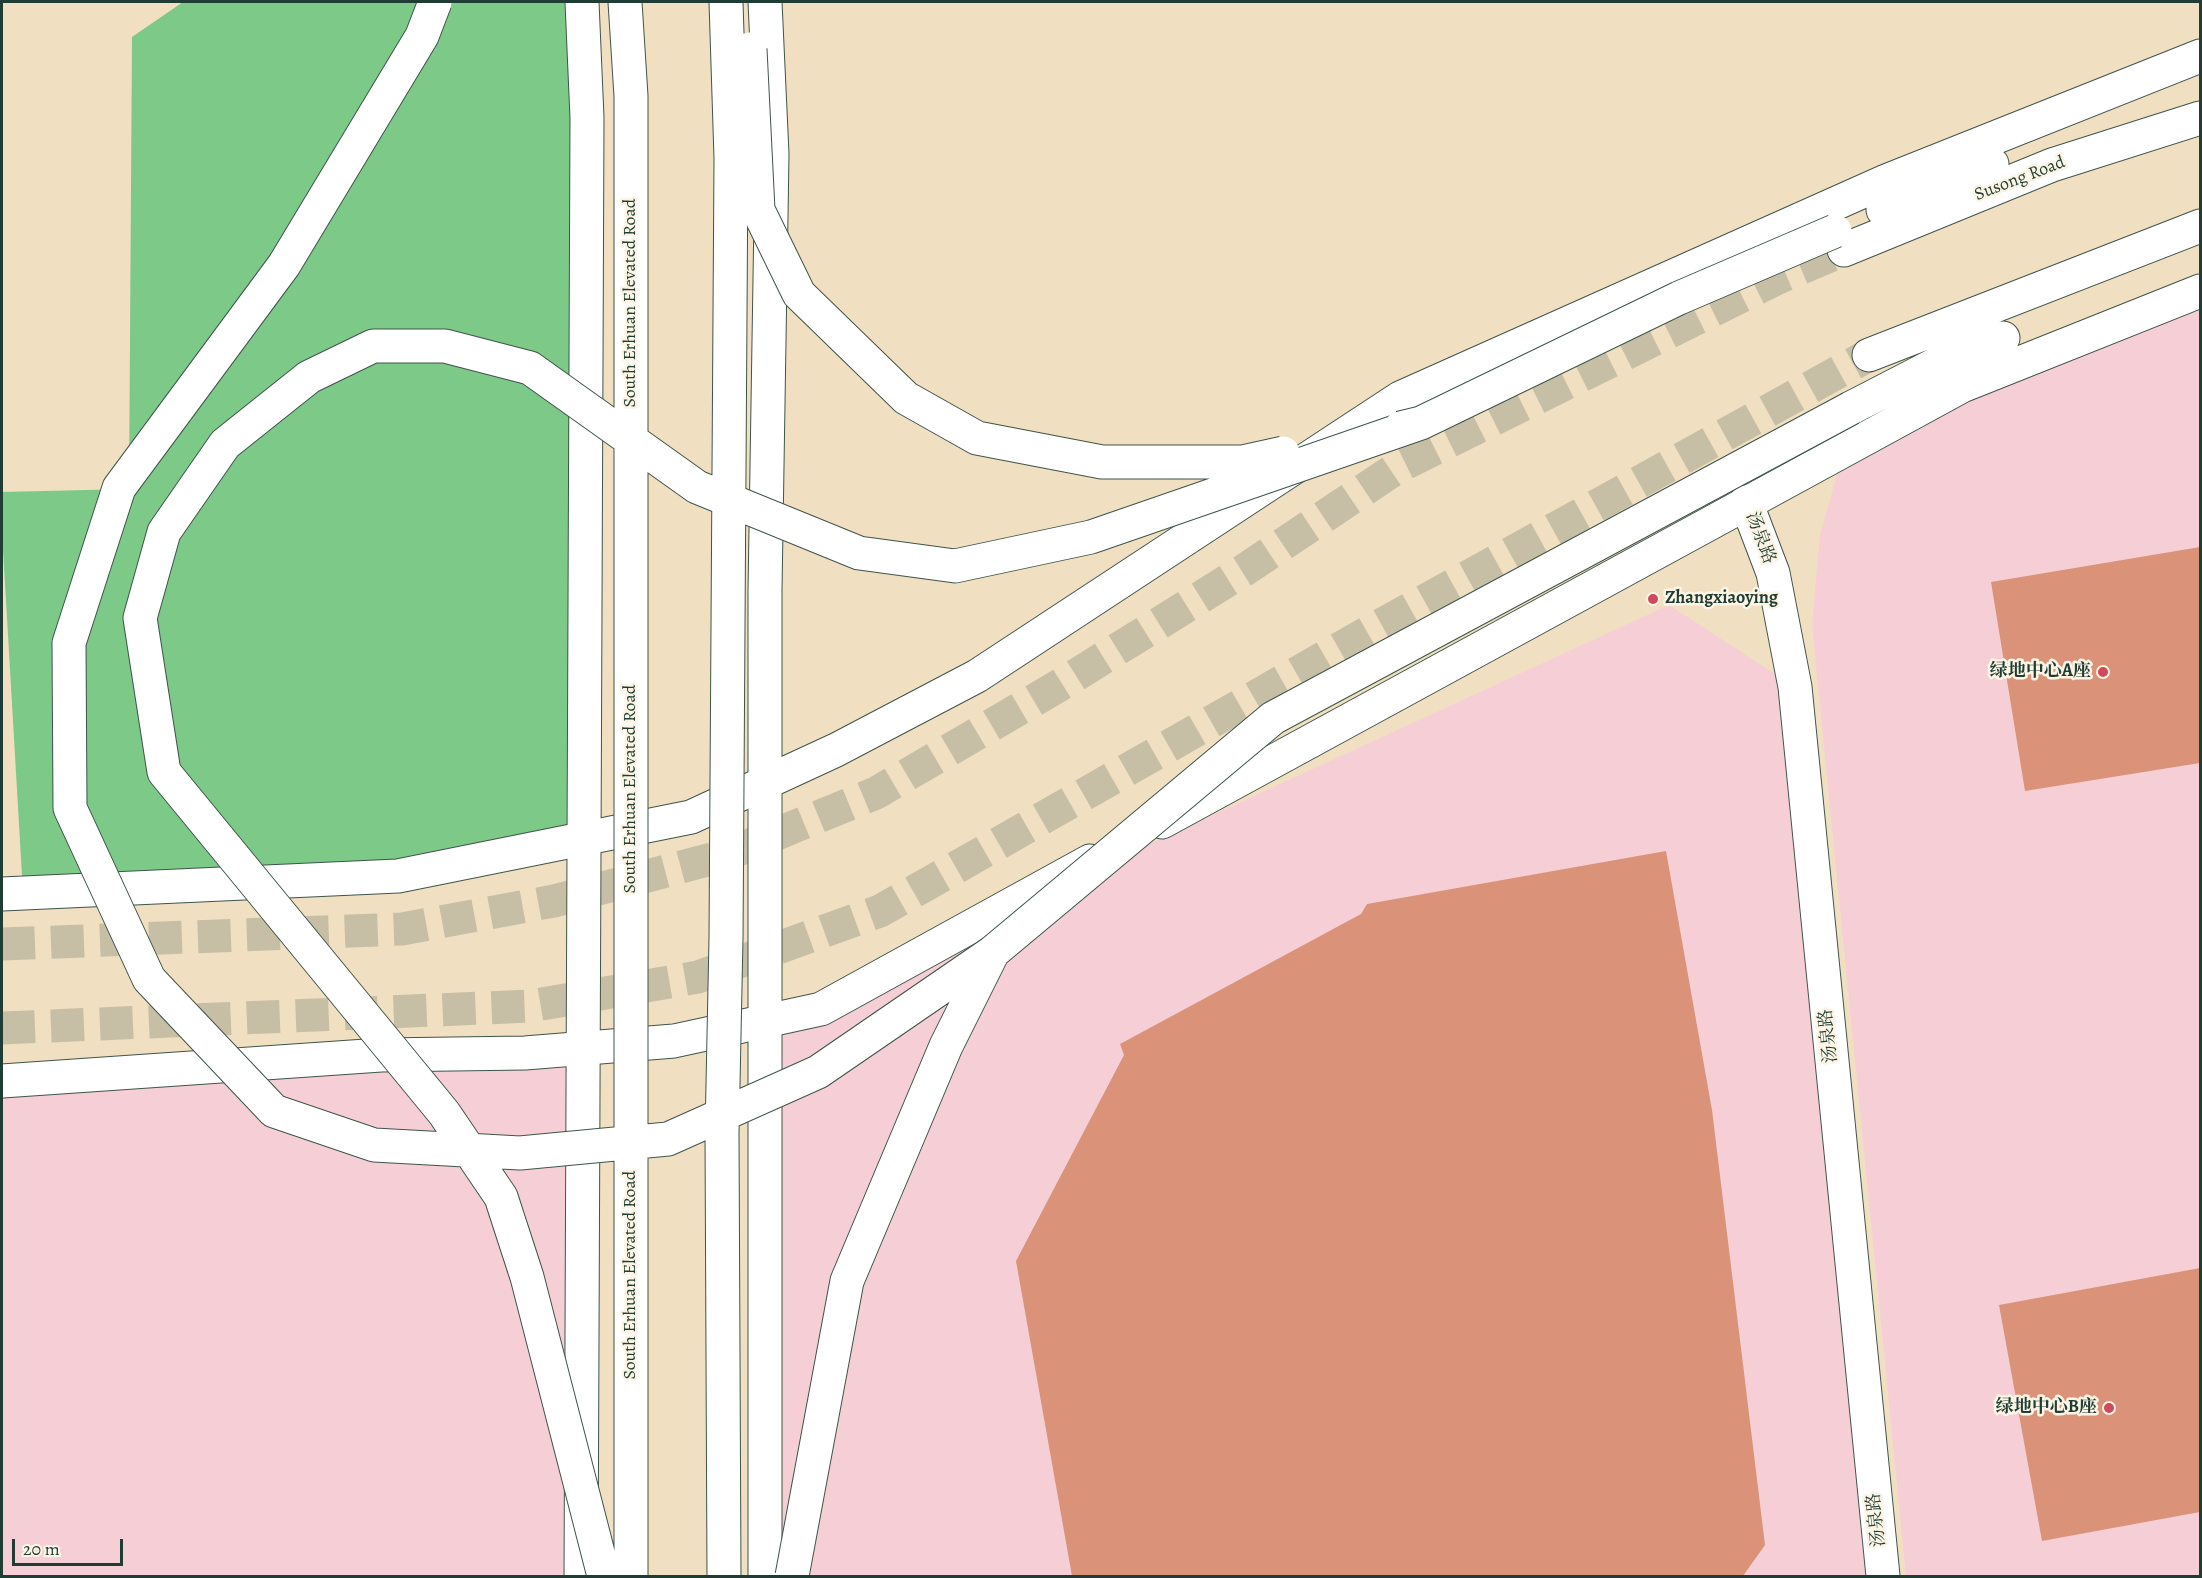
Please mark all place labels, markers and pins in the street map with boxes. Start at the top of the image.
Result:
place label: Zhangxiaoying [1665,588,1778,610]
marker: Zhangxiaoying [1646,592,1660,606]
place label: 绿地中心A座 [1990,661,2091,683]
marker: 绿地中心A座 [2096,665,2110,679]
place label: 绿地中心B座 [1996,1397,2097,1419]
marker: 绿地中心B座 [2102,1401,2116,1415]

